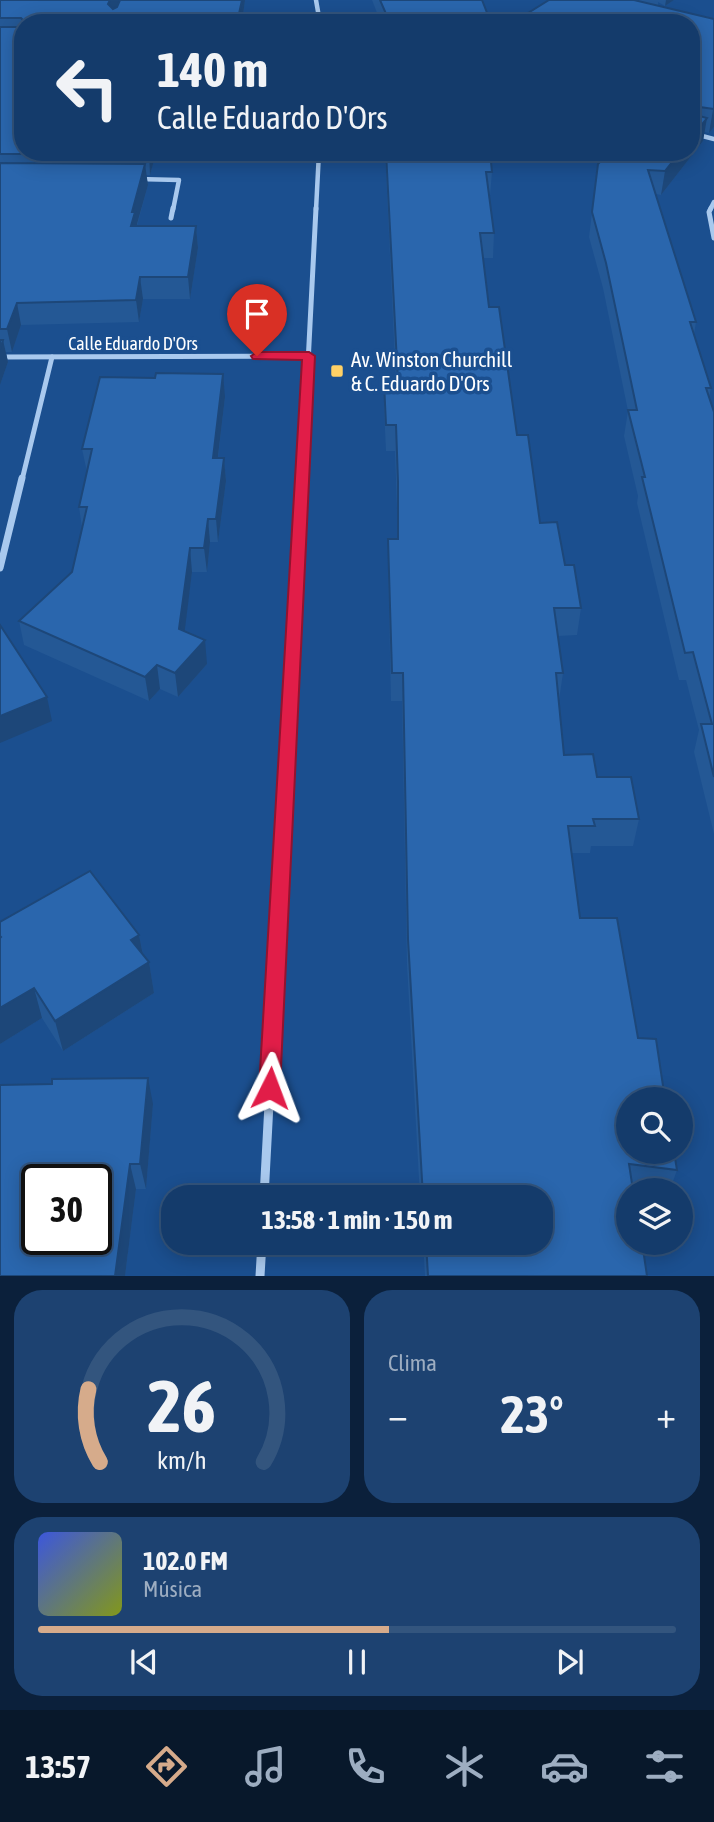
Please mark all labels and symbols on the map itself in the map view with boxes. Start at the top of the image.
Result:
pin [227,284,287,356]
street label: Calle Eduardo D'Ors [68,333,198,354]
place label: Av. Winston Churchill & C. Eduardo D'Ors [351,347,513,395]
marker: Av. Winston Churchill & C. Eduardo D'Ors [329,363,345,379]
position arrow [233,1051,307,1125]
speed limit sign: 30 [21,1164,112,1255]

